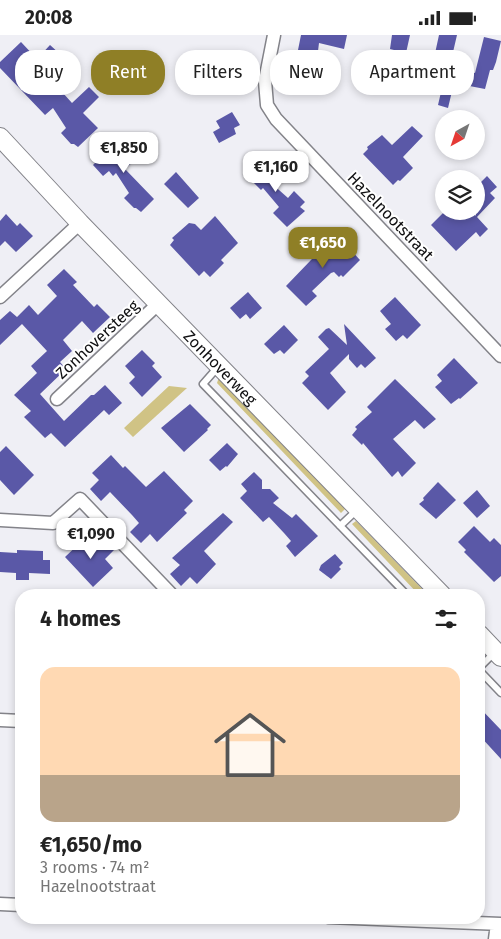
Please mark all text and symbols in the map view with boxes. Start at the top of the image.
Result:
text: 20:08 [25,6,73,29]
chip: Buy [15,50,81,95]
chip: Rent [91,50,165,95]
chip: Filters [175,50,260,95]
chip: New [270,50,341,95]
chip: Apartment [351,50,474,95]
north arrow [435,110,485,160]
map controls [435,110,485,220]
pin: €1,850 [83,131,165,174]
text: €1,850 [100,138,148,157]
pin: €1,160 [235,151,317,193]
text: €1,160 [254,157,298,176]
street label: Hazelnootstraat [344,168,438,265]
button: layers [435,170,485,220]
pin: €1,650 [282,227,364,269]
text: €1,650 [300,233,346,252]
street label: Zonhoversteeg [52,296,143,383]
street label: Zonhoverweg [180,327,261,410]
pin: €1,090 [50,517,132,560]
text: €1,090 [67,524,115,543]
icon: filters [432,605,460,633]
text: 4 homes [40,606,121,632]
icon: home [205,700,295,790]
text: €1,650/mo [40,832,142,858]
text: 3 rooms · 74 m² [40,858,149,877]
text: Hazelnootstraat [40,877,156,896]

